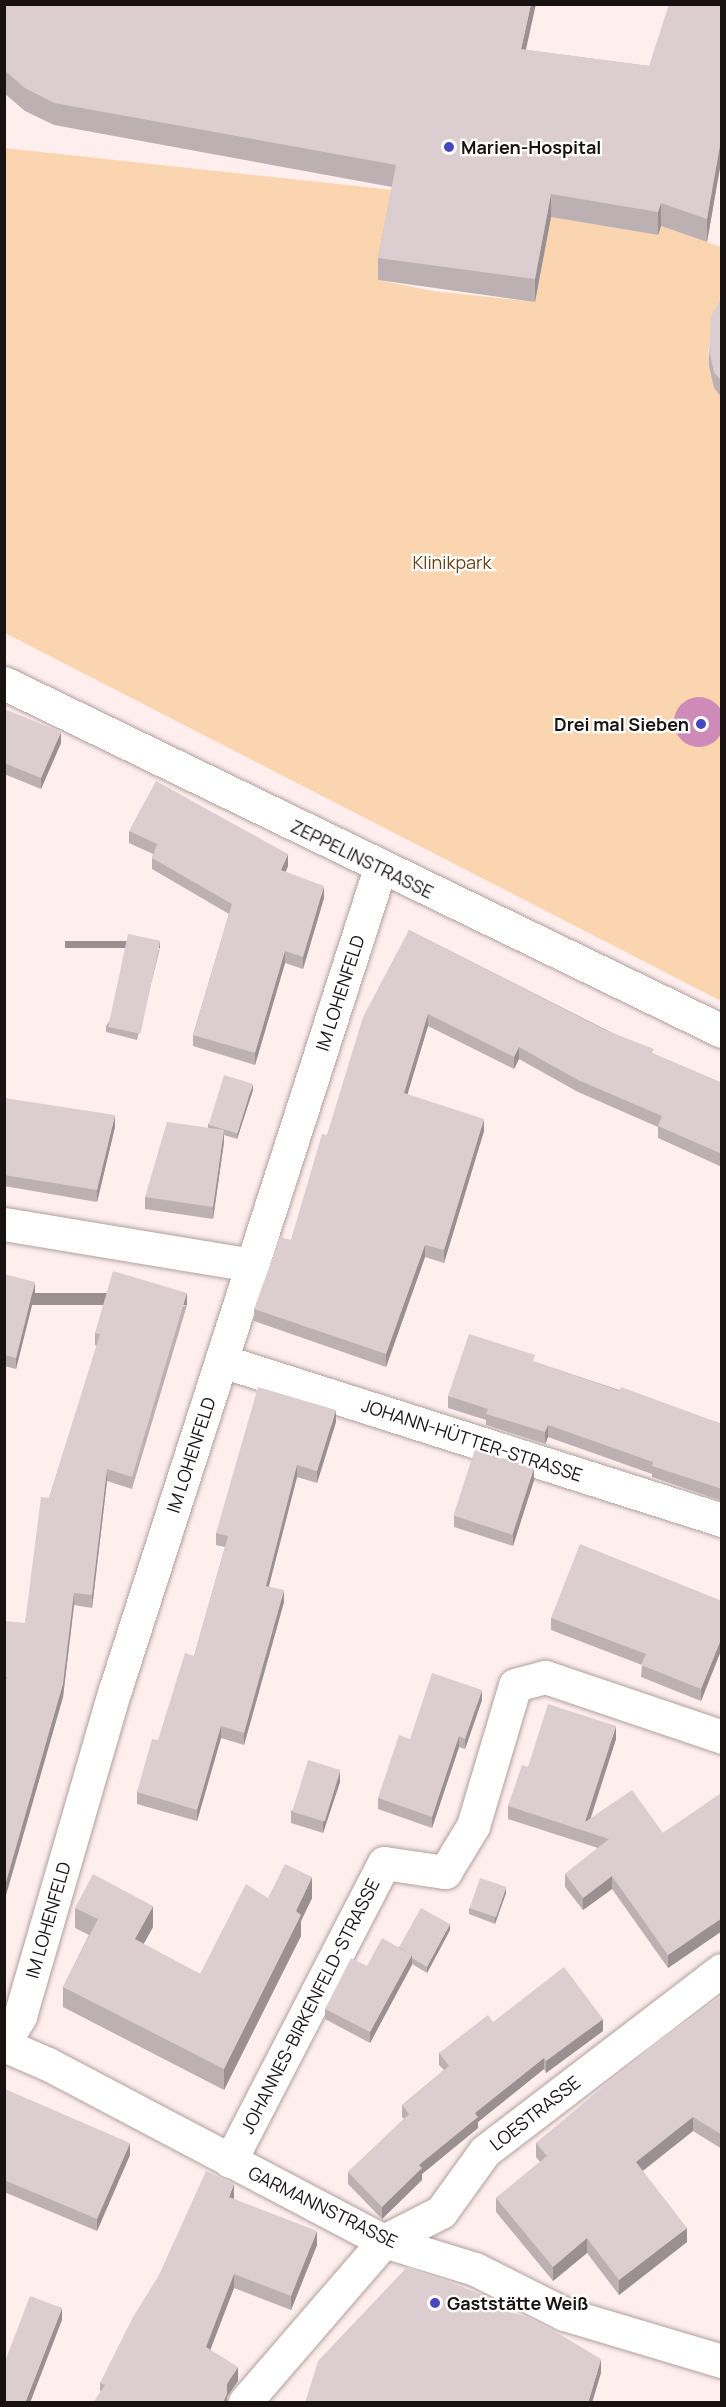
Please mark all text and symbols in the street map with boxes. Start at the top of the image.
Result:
place label: Marien-Hospital [461,136,601,158]
marker: Marien-Hospital [442,140,456,154]
park label: Klinikpark [413,551,491,573]
place label: Drei mal Sieben [554,713,689,735]
marker: Drei mal Sieben [694,717,708,731]
street label: ZEPPELINSTRASSE [287,815,437,903]
street label: IM LOHENFELD [311,932,369,1054]
street label: IM LOHENFELD [162,1394,220,1516]
street label: JOHANN-HÜTTER-STRASSE [359,1394,585,1486]
street label: IM LOHENFELD [21,1859,75,1981]
street label: JOHANNES-BIRKENFELD-STRASSE [236,1875,384,2137]
street label: LOESTRASSE [486,2071,584,2155]
street label: GARMANNSTRASSE [245,2162,401,2252]
place label: Gaststätte Weiß [447,2292,589,2314]
marker: Gaststätte Weiß [428,2296,442,2310]

